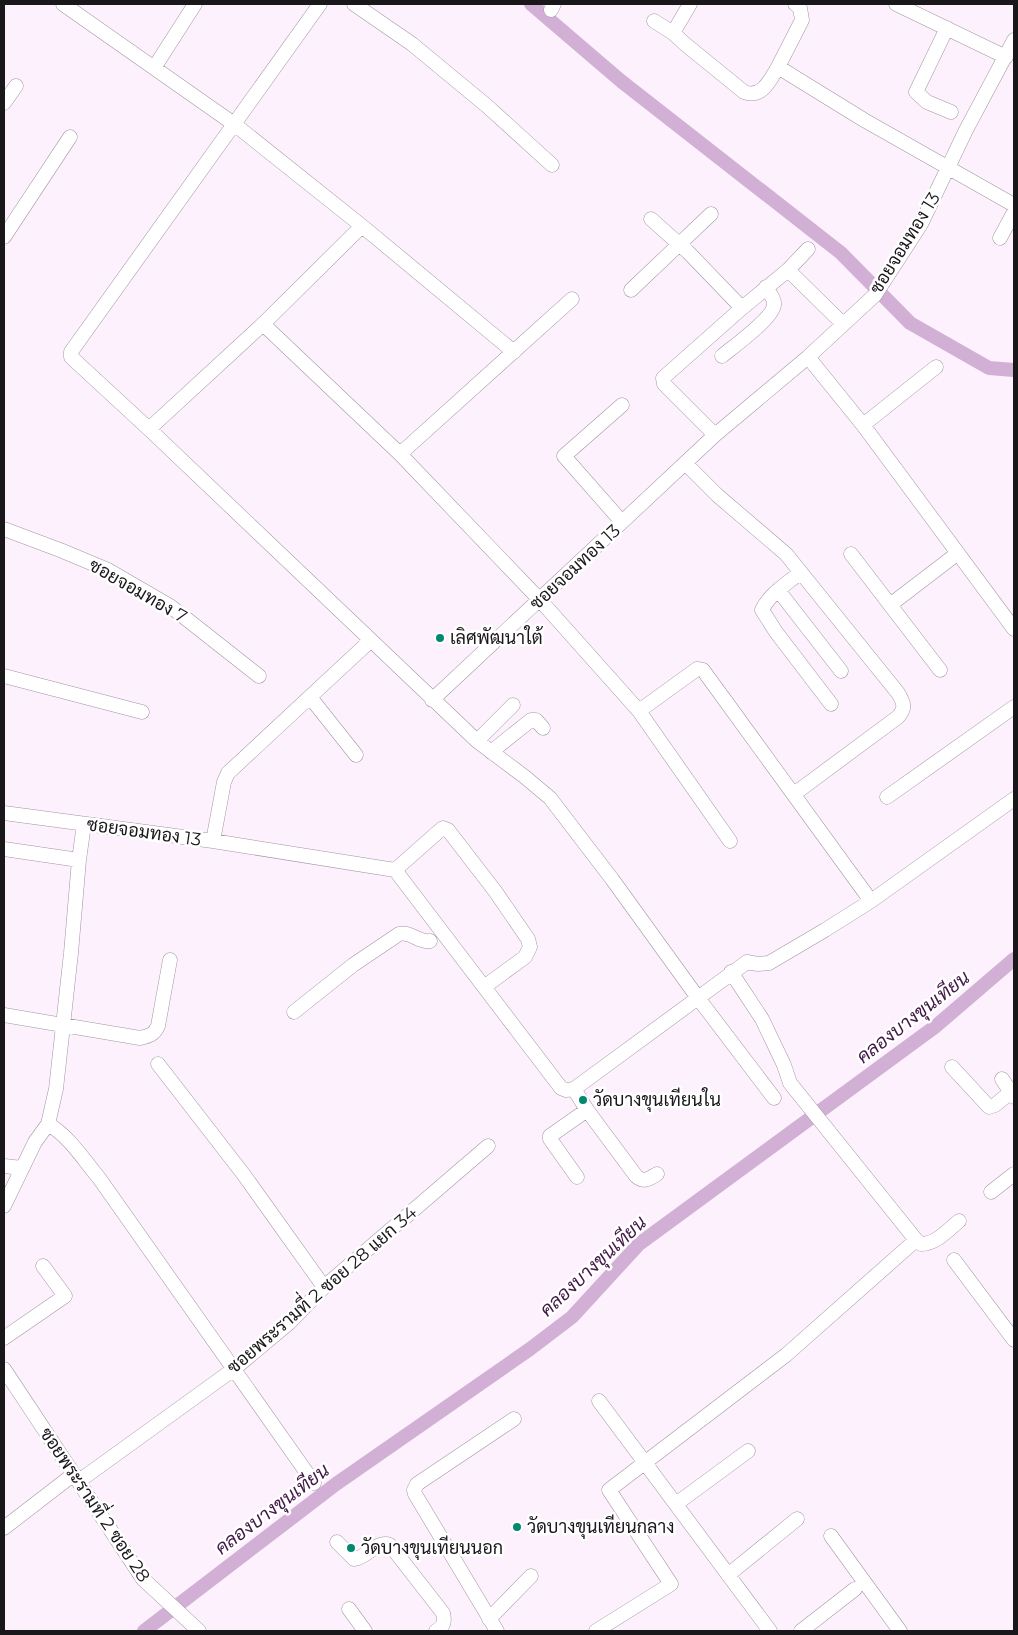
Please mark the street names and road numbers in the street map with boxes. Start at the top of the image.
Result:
street label: ซอยจอมทอง 13 [865,188,945,298]
street label: ซอยจอมทอง 13 [525,520,625,614]
street label: ซอยจอมทอง 7 [85,554,191,628]
street label: ซอยจอมทอง 13 [85,813,203,851]
street label: ซอยพระรามที่ 2 ซอย 28 แยก 34 [219,1198,421,1378]
street label: ซอยพระรามที่ 2 ซอย 28 [35,1421,159,1586]

